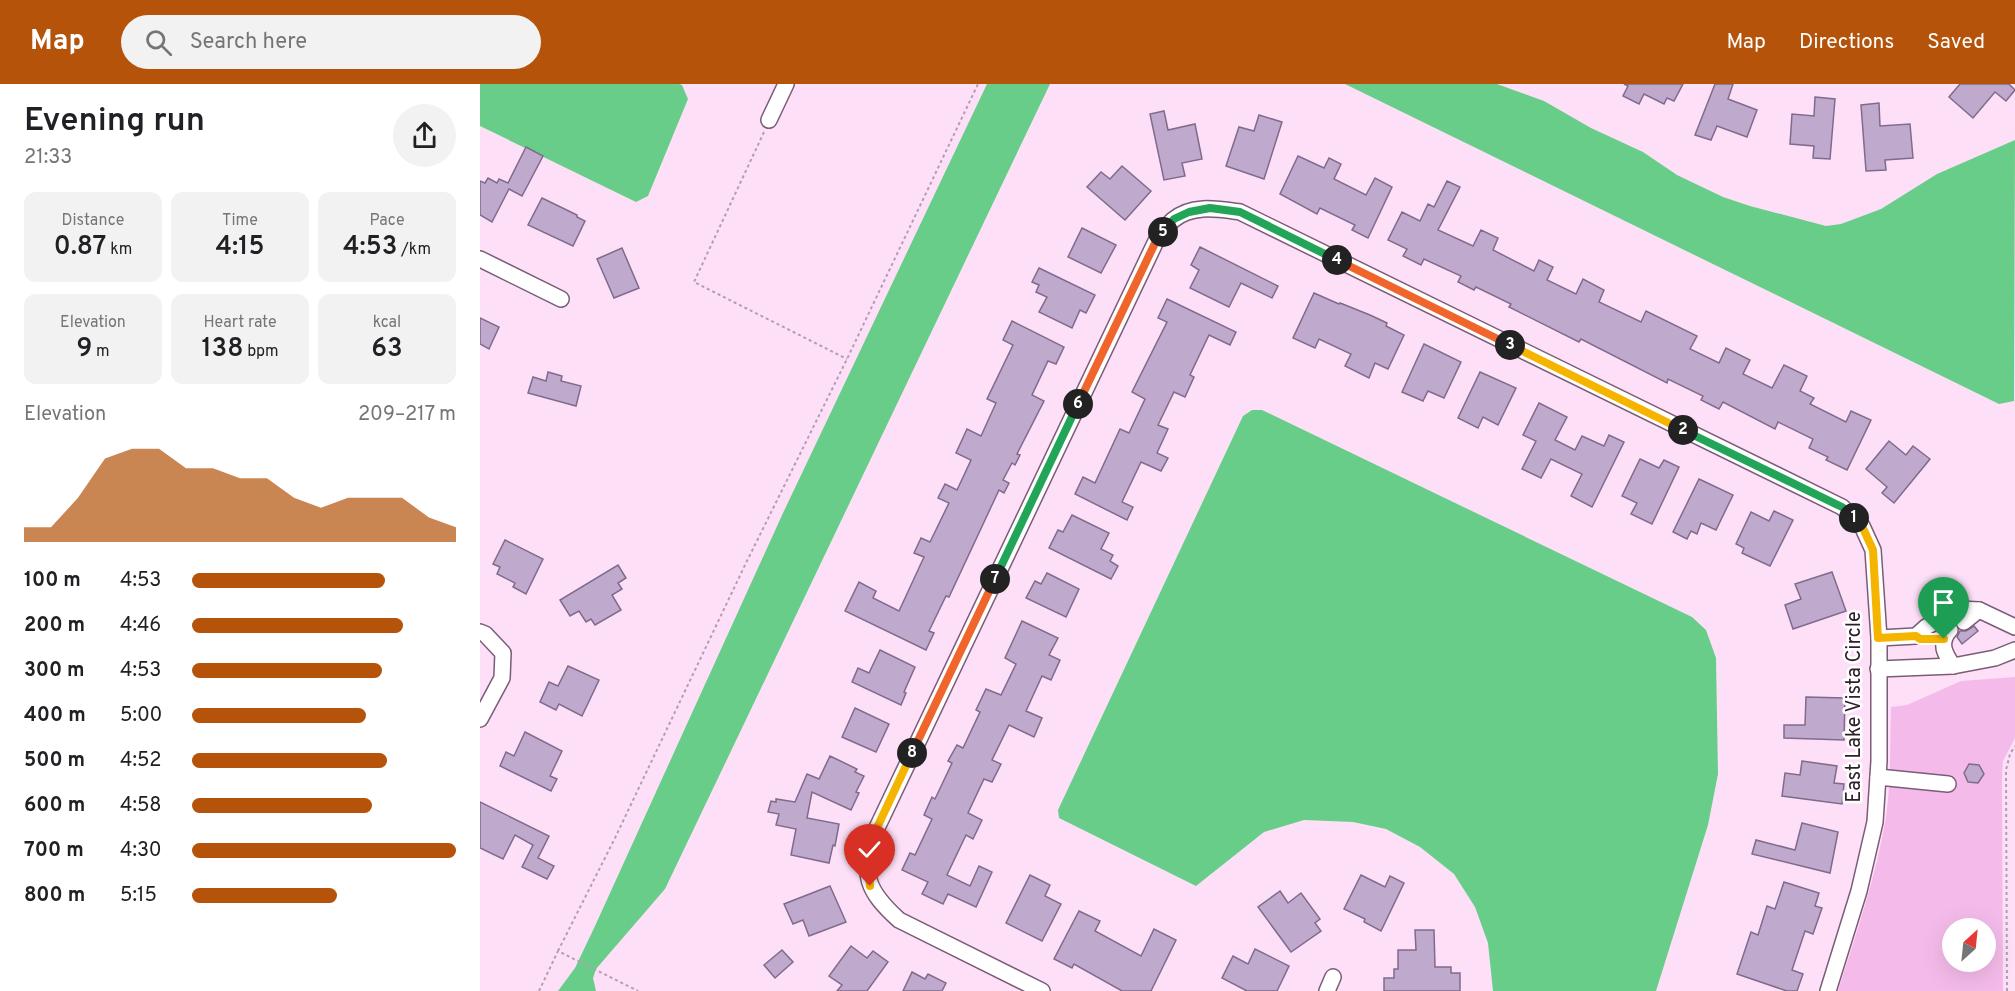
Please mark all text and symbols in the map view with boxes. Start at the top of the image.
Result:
search box [121,15,541,69]
text: Map [30,24,85,60]
icon: search [142,26,175,59]
text: Search here [190,29,307,56]
text: Map [1726,29,1766,56]
text: Directions [1799,29,1894,56]
text: Saved [1927,29,1985,56]
text: Evening run [24,101,205,143]
button: share [393,104,456,167]
text: 21:33 [24,145,72,171]
text: Distance [62,211,124,231]
text: Time [222,211,258,231]
text: Pace [369,211,405,231]
pin: 5 [1148,217,1178,247]
text: 5 [1158,222,1168,242]
text: 0.87 [54,231,106,264]
text: 4:15 [216,231,264,264]
text: 4:53 [343,231,397,264]
text: km [106,240,132,260]
text: /km [397,240,431,260]
pin: 4 [1322,245,1352,275]
text: 4 [1332,250,1342,270]
text: Elevation [60,313,126,333]
text: Heart rate [203,313,277,333]
text: kcal [373,313,401,333]
pin: 3 [1495,330,1525,360]
text: 9 [76,333,92,366]
text: 138 [201,333,243,366]
text: 63 [371,333,403,366]
text: 3 [1505,335,1515,355]
text: m [92,342,110,362]
text: bpm [243,342,279,362]
pin: 6 [1063,389,1093,419]
text: 6 [1073,394,1083,414]
text: Elevation [24,402,106,428]
text: 209–217 m [358,402,456,428]
pin: 2 [1668,415,1698,445]
text: 2 [1678,420,1688,440]
pin: 1 [1839,503,1869,533]
text: 1 [1851,508,1857,528]
pin: 7 [980,564,1010,594]
text: 100 m [24,568,81,594]
text: 4:53 [120,568,161,594]
text: 7 [991,569,999,589]
pin [1918,577,1969,639]
icon: arrive [1927,586,1960,619]
street label: East Lake Vista Circle [1842,611,1868,803]
text: 200 m [24,613,85,639]
text: 4:46 [120,613,161,639]
text: 300 m [24,658,85,684]
text: 4:53 [120,658,161,684]
text: 400 m [24,703,86,729]
text: 5:00 [120,703,162,729]
pin: 8 [897,738,927,768]
text: 8 [907,743,917,763]
text: 500 m [24,748,85,774]
text: 4:52 [120,748,161,774]
text: 600 m [24,793,85,819]
text: 4:58 [120,793,162,819]
pin [844,824,895,886]
icon: check [853,833,886,866]
text: 700 m [24,838,84,864]
text: 4:30 [120,838,162,864]
text: 800 m [24,883,85,909]
text: 5:15 [120,883,157,909]
north arrow [1942,918,1996,972]
map controls [1942,918,1996,972]

